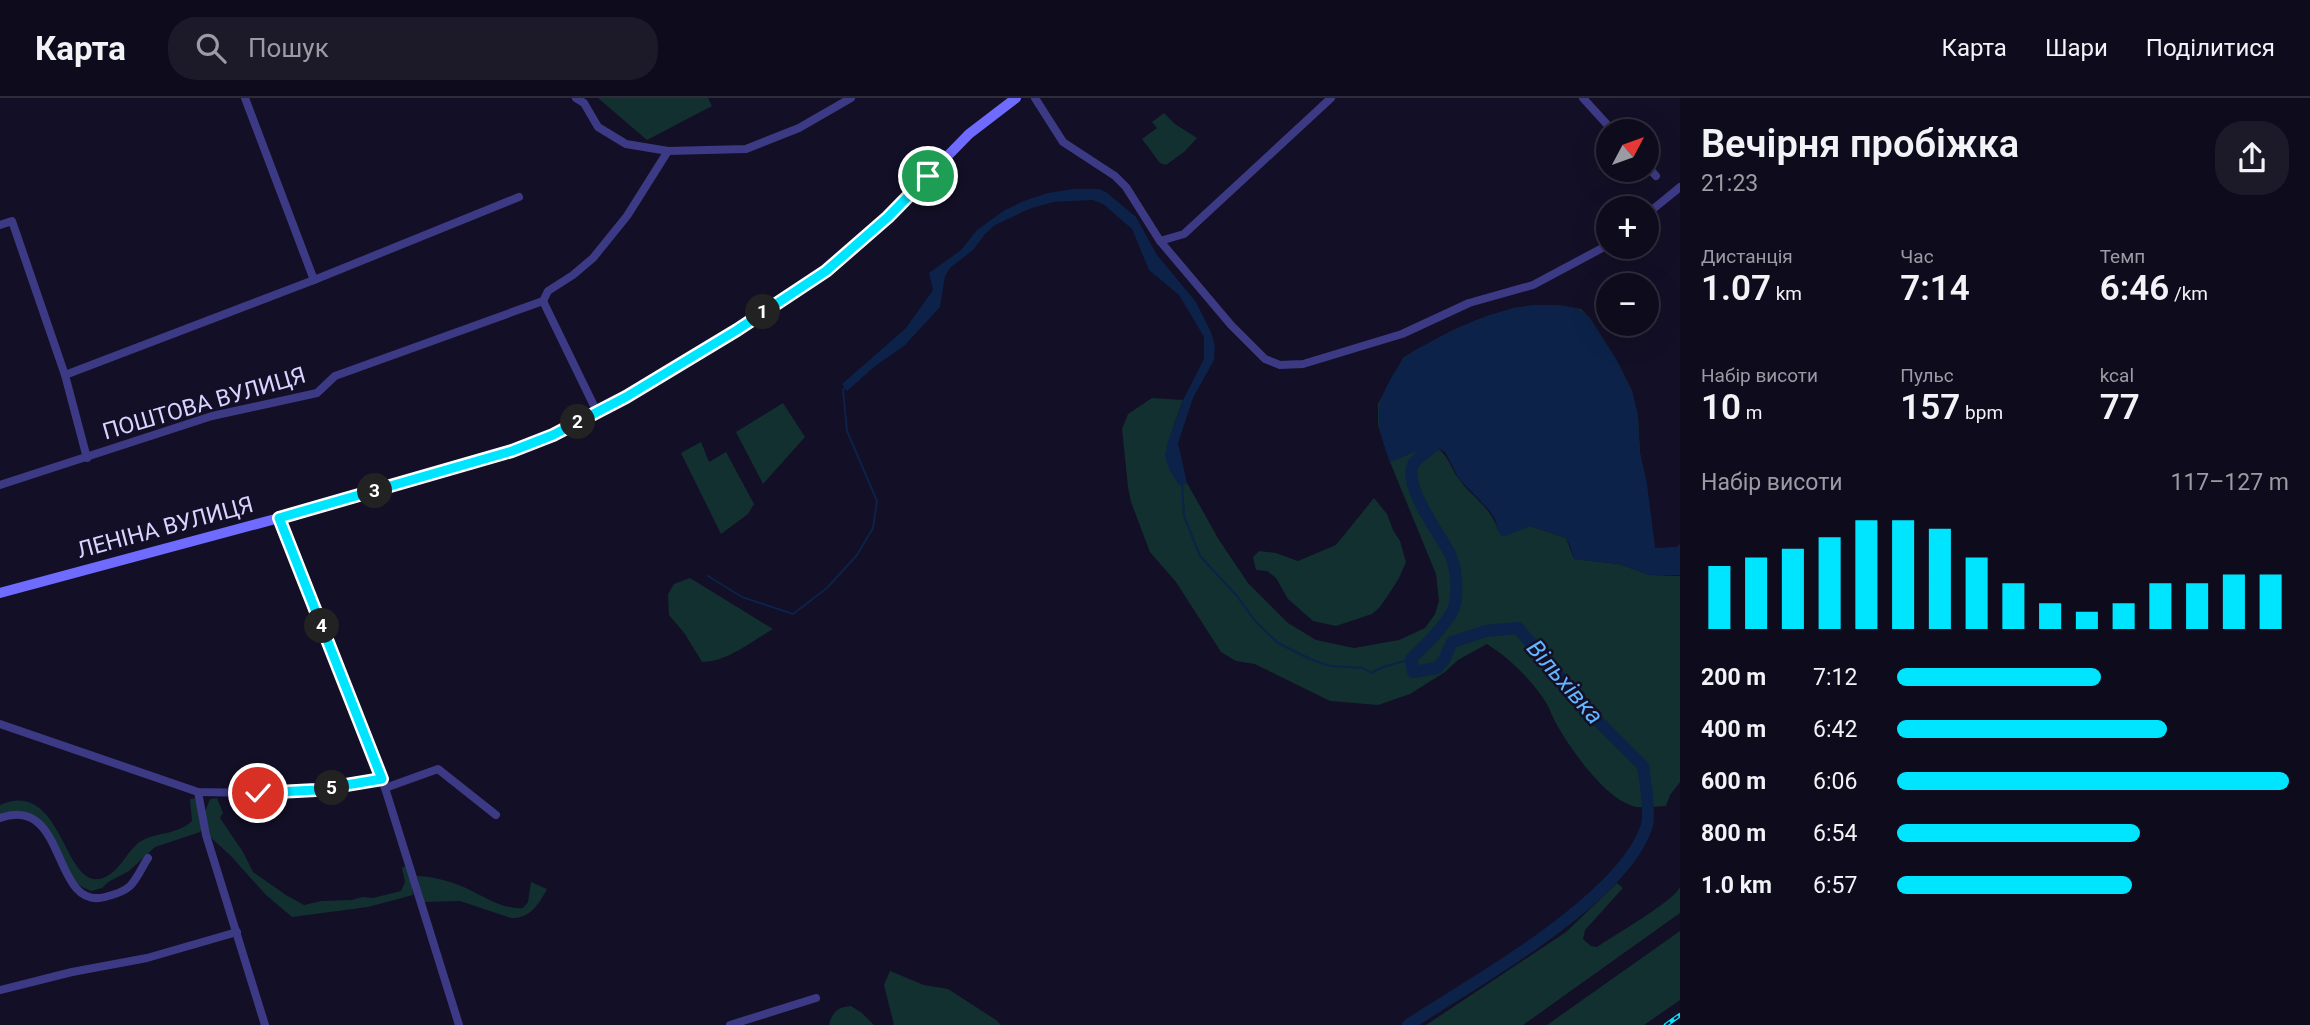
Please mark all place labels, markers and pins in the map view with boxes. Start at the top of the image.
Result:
pin [898,146,958,206]
pin: 1 [746,294,780,330]
pin: 2 [560,404,596,440]
pin: 3 [358,474,392,508]
pin: 4 [304,608,340,644]
pin [228,763,288,823]
pin: 5 [314,770,350,806]

